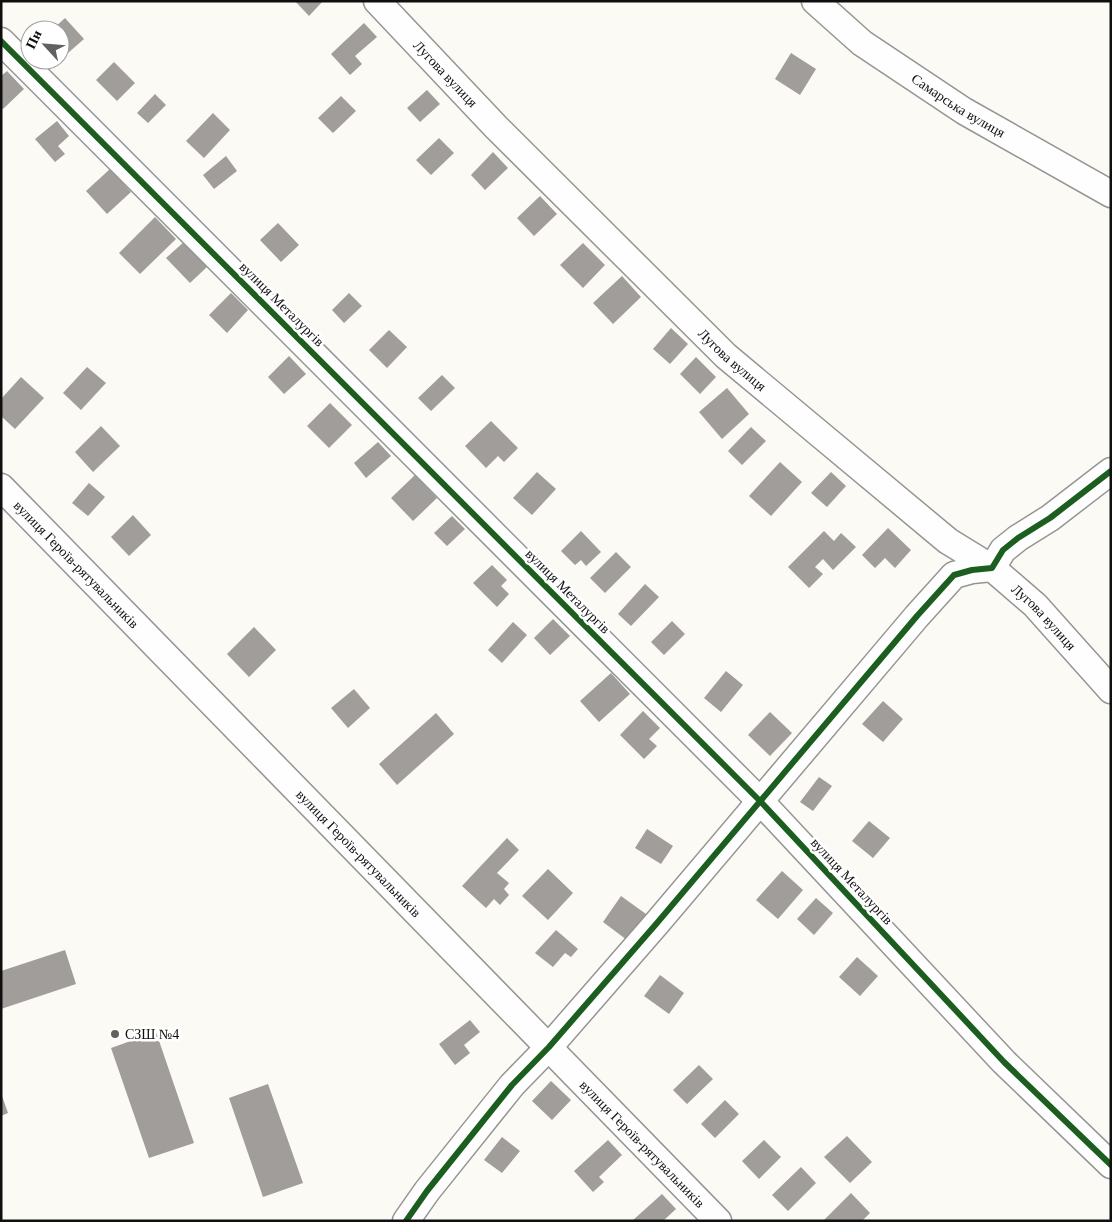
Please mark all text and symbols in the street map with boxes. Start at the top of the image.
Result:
north arrow [20,20,70,70]
text: Пн [23,28,45,51]
street label: Лугова вулиця [410,38,481,111]
street label: Самарська вулиця [909,71,1008,141]
street label: вулиця Металургів [236,259,327,350]
street label: Лугова вулиця [695,326,769,394]
street label: вулиця Героїв-рятувальників [11,498,142,632]
street label: вулиця Металургів [522,546,613,637]
street label: Лугова вулиця [1009,581,1079,654]
street label: вулиця Героїв-рятувальників [293,787,424,921]
street label: вулиця Металургів [808,835,896,928]
place label: СЗШ №4 [125,1027,179,1042]
marker: СЗШ №4 [109,1028,121,1040]
street label: вулиця Героїв-рятувальників [577,1077,708,1211]

